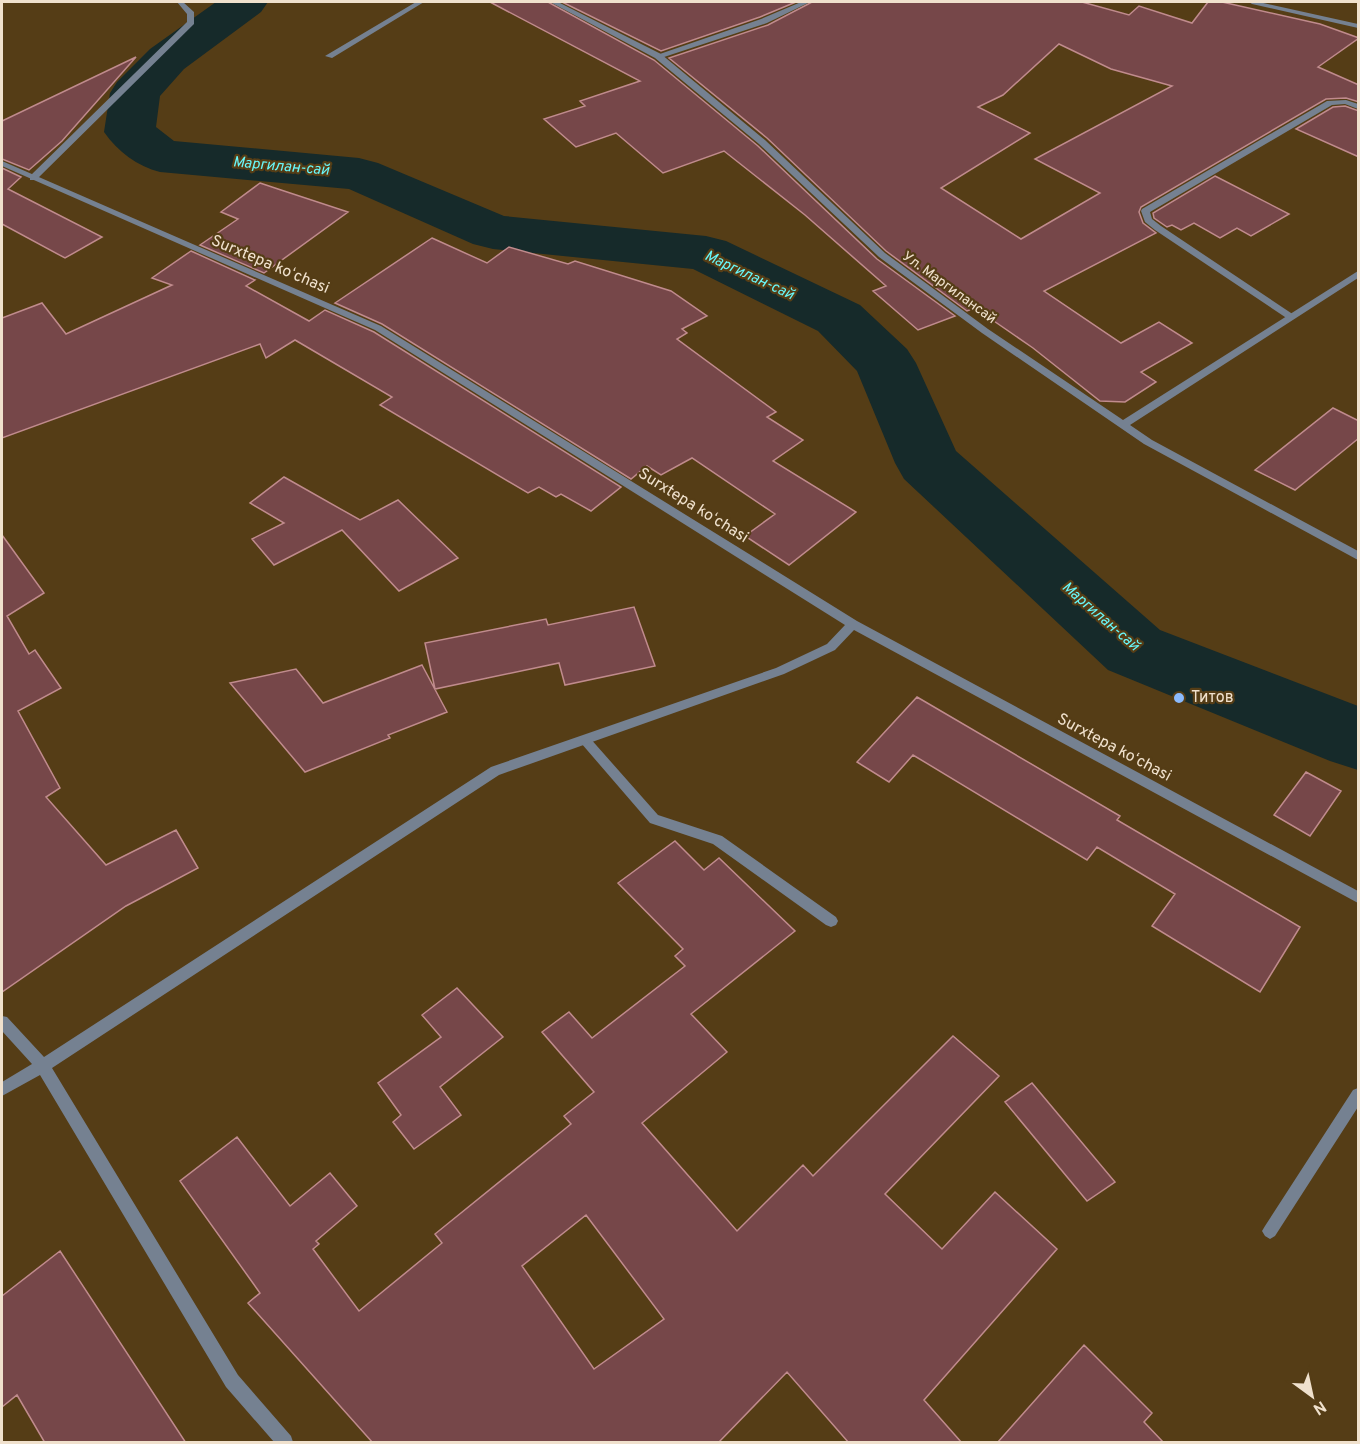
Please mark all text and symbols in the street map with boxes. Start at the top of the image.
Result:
water label: Маргилан-сай [232,153,331,181]
street label: Surxtepa koʻchasi [208,231,332,299]
water label: Маргилан-сай [701,247,798,306]
street label: Ул. Маргилансай [899,248,999,328]
street label: Surxtepa koʻchasi [634,464,752,548]
water label: Маргилан-сай [1057,578,1144,657]
place label: Титов [1191,688,1234,708]
marker: Титов [1172,691,1186,705]
street label: Surxtepa koʻchasi [1053,709,1175,787]
north arrow [1282,1366,1342,1426]
text: N [1309,1395,1329,1418]

